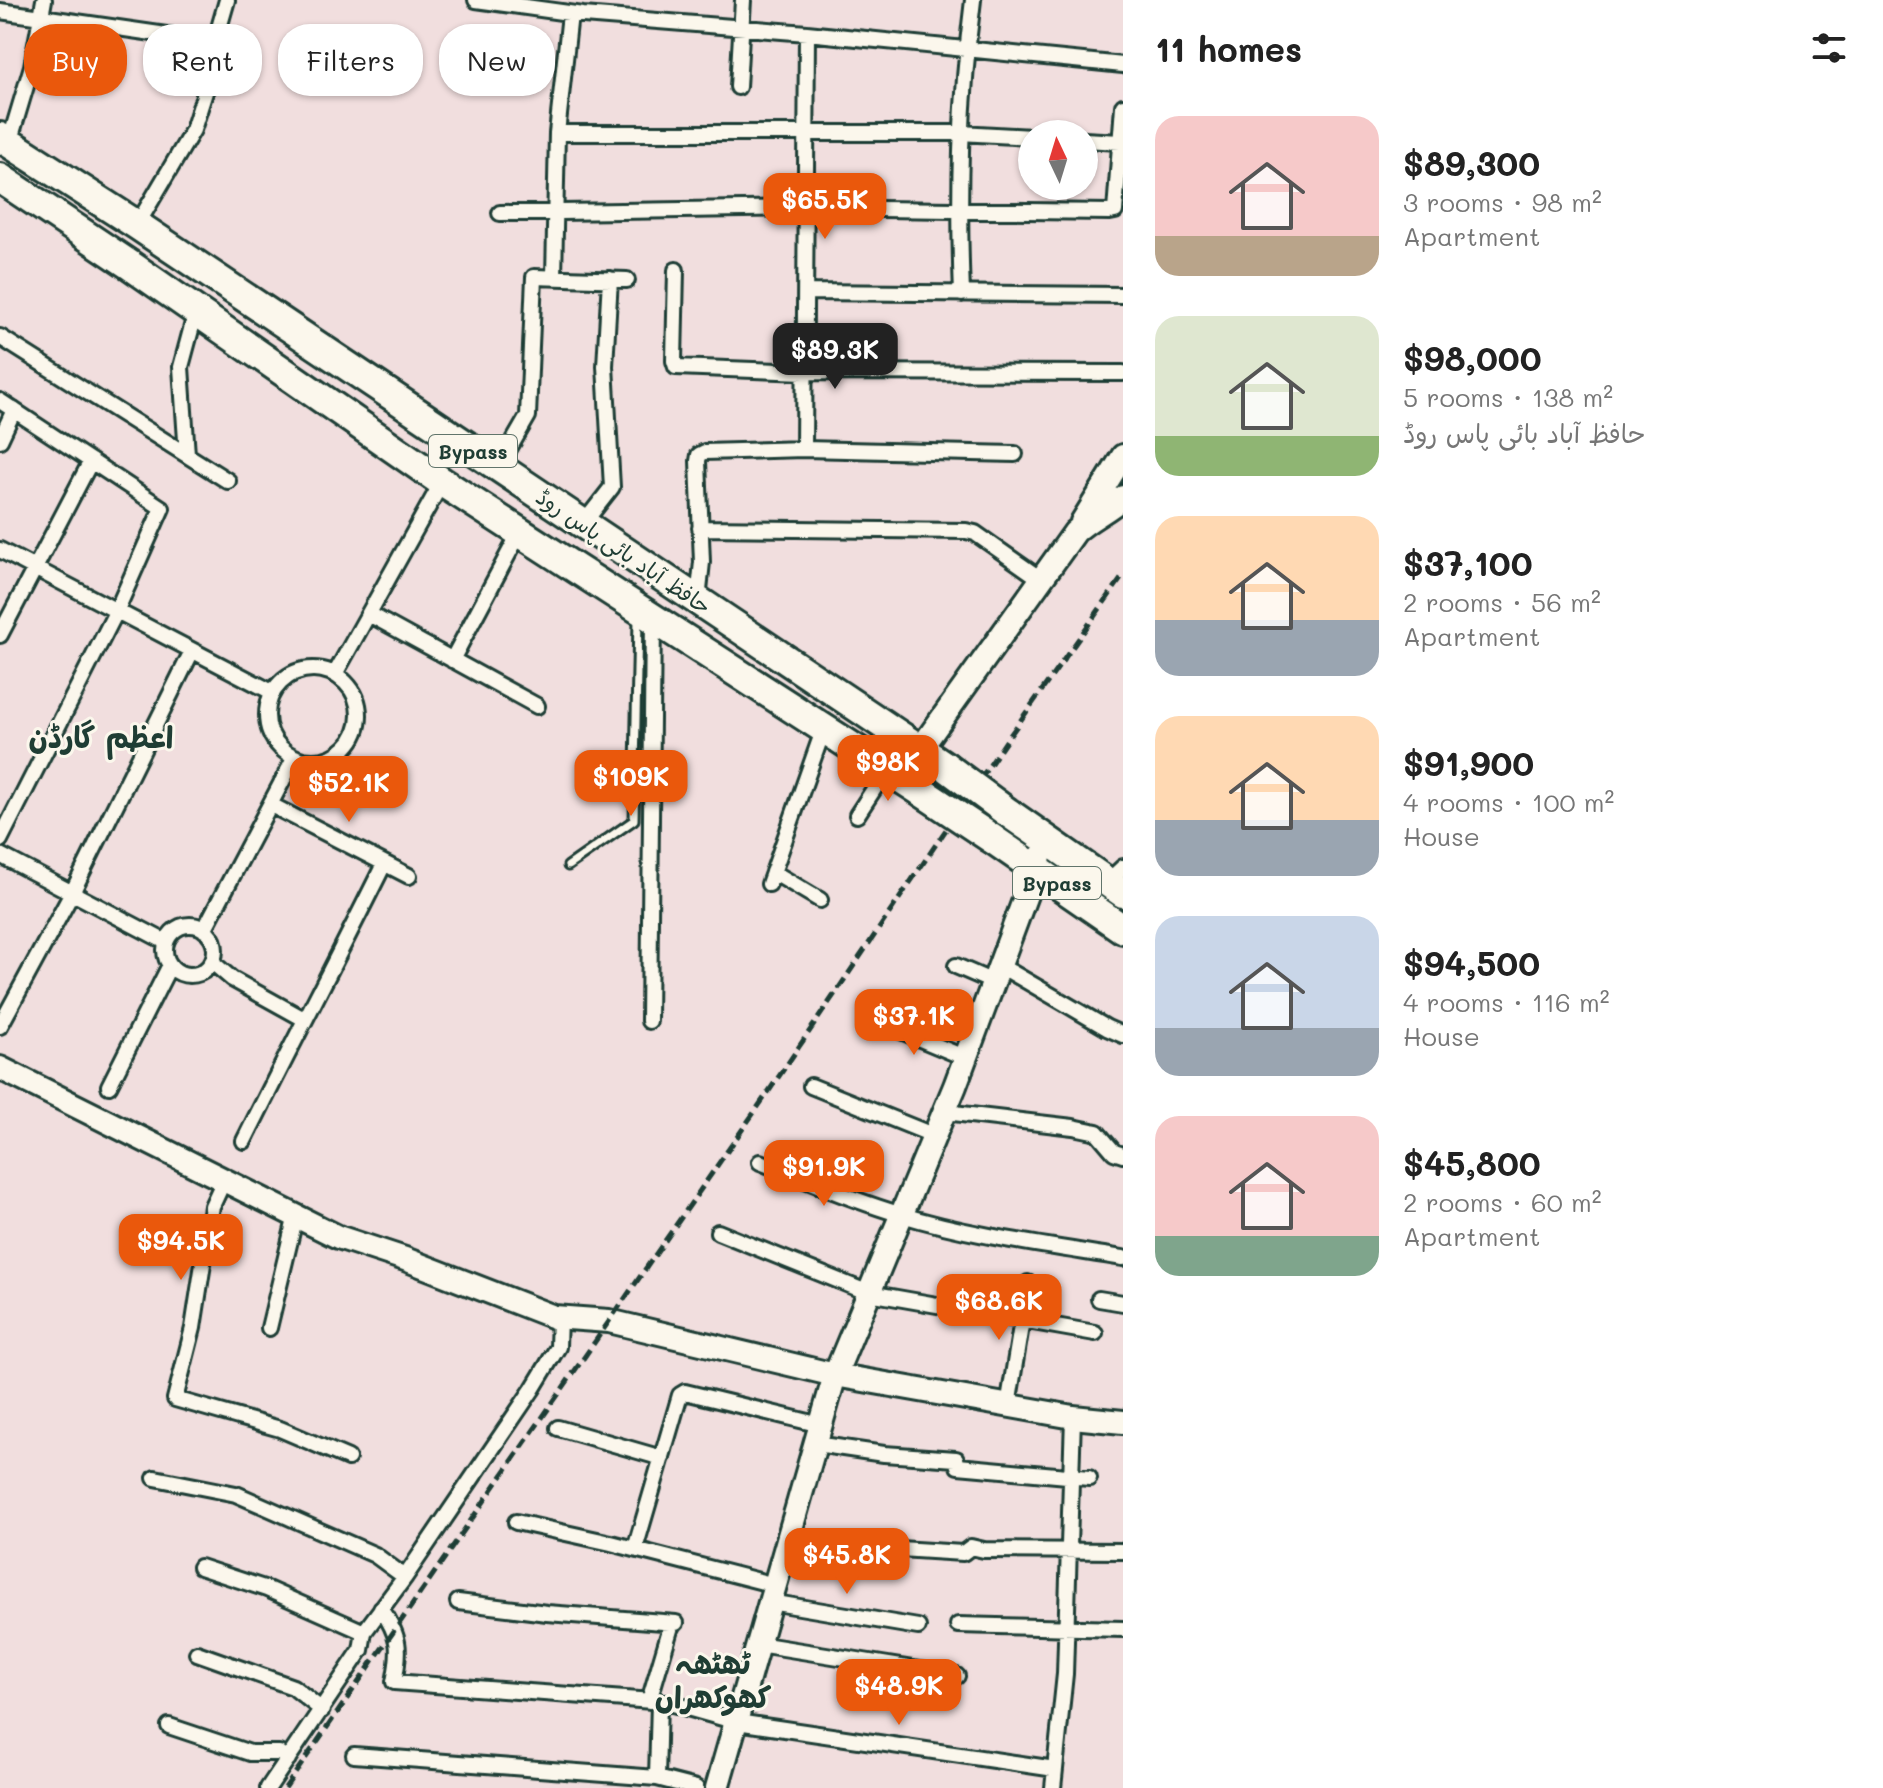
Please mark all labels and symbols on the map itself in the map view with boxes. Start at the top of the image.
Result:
north arrow [1018,120,1098,200]
pin: $65.5K [760,173,890,241]
pin: $89.3K [770,323,900,391]
road number: Bypass [429,435,517,467]
street label: حافظ آباد بائی پاس روڈ [530,482,717,621]
district label: اعظم گارڈن [29,716,173,760]
pin: $98K [841,735,935,803]
pin: $109K [575,750,687,818]
pin: $52.1K [284,756,414,824]
road number: Bypass [1013,867,1101,899]
pin: $37.1K [849,989,979,1057]
pin: $91.9K [759,1140,889,1208]
pin: $94.5K [116,1214,246,1282]
pin: $68.6K [934,1274,1064,1342]
pin: $45.8K [782,1528,912,1596]
district label: ٹھٹھہ کھوکھراں [655,1642,772,1717]
pin: $48.9K [834,1659,964,1727]

